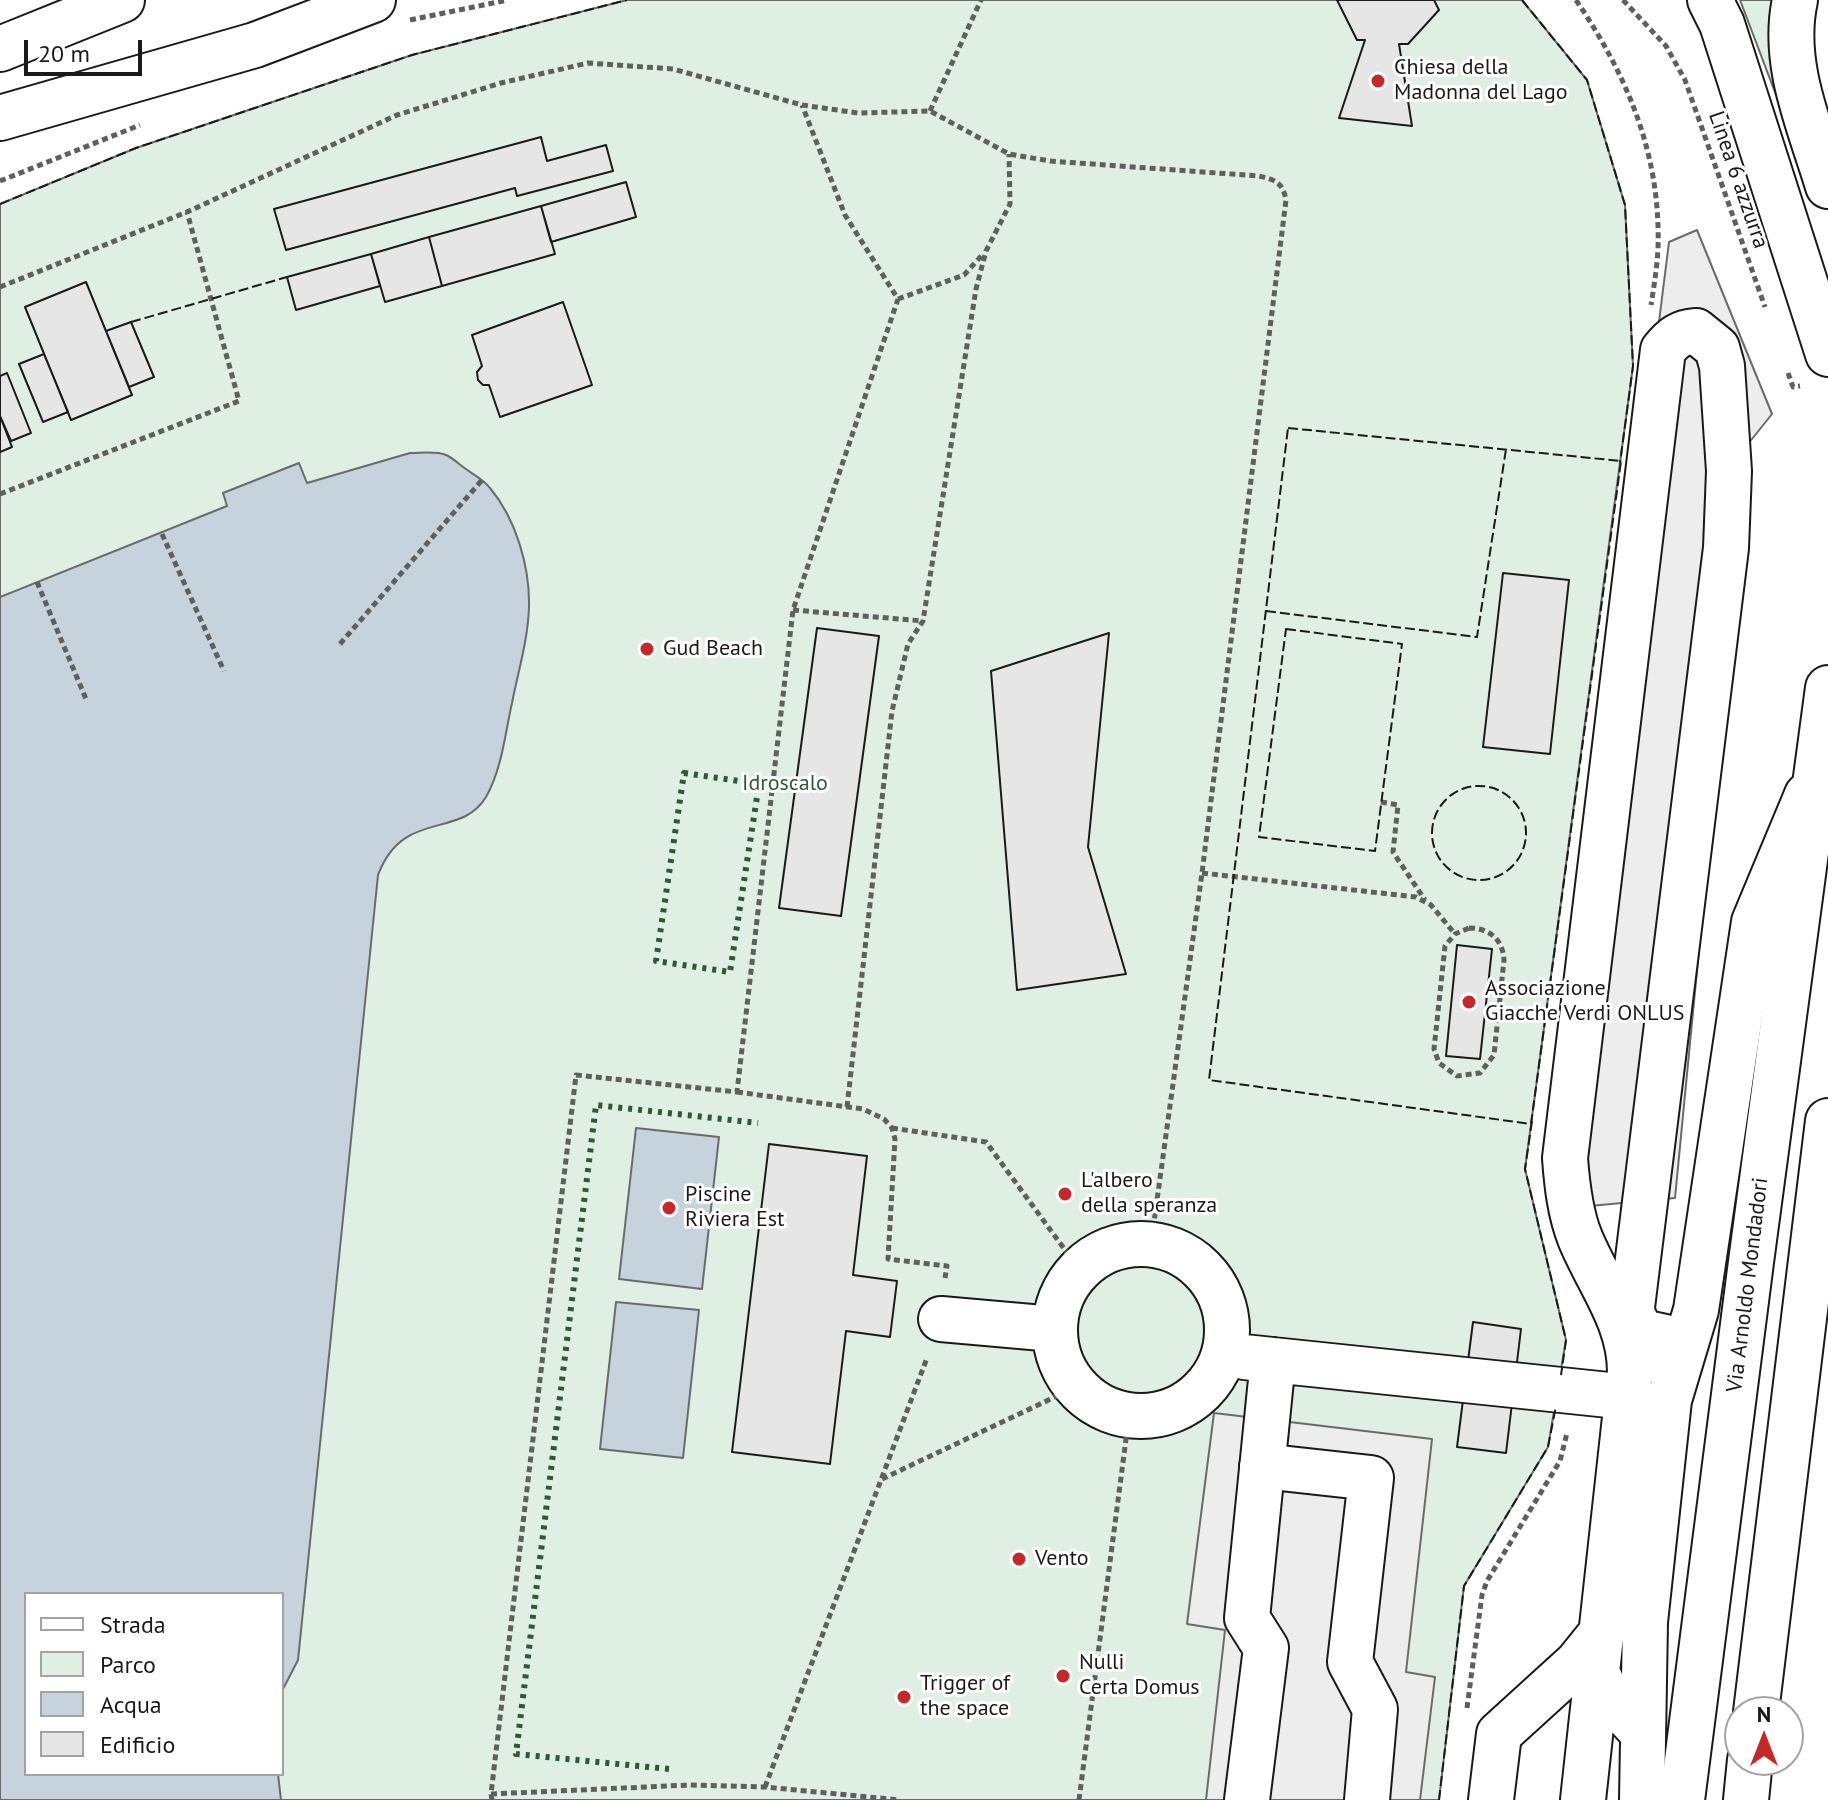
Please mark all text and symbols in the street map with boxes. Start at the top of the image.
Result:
scale bar [28,24,146,74]
text: 20 m [38,38,90,69]
place label: Chiesa della Madonna del Lago [1394,55,1568,106]
marker: Chiesa della Madonna del Lago [1369,72,1387,90]
street label: Linea 6 azzurra [1702,108,1774,252]
place label: Gud Beach [663,636,763,662]
marker: Gud Beach [638,640,656,658]
park label: Idroscalo [742,771,828,797]
place label: Associazione Giacche Verdi ONLUS [1485,976,1684,1028]
marker: Associazione Giacche Verdi ONLUS [1460,993,1478,1011]
place label: L'albero della speranza [1081,1168,1217,1220]
street label: Via Arnoldo Mondadori [1722,1176,1774,1394]
place label: Piscine Riviera Est [685,1182,784,1234]
marker: L'albero della speranza [1056,1185,1074,1203]
marker: Piscine Riviera Est [660,1199,678,1217]
place label: Vento [1035,1546,1088,1572]
marker: Vento [1010,1550,1028,1568]
legend [24,1592,284,1776]
text: Strada [100,1609,166,1640]
text: Parco [100,1649,156,1680]
place label: Nulli Certa Domus [1079,1650,1200,1702]
marker: Nulli Certa Domus [1054,1667,1072,1685]
place label: Trigger of the space [920,1671,1010,1722]
marker: Trigger of the space [895,1688,913,1706]
text: Acqua [100,1689,162,1720]
north arrow [1724,1696,1804,1776]
text: N [1757,1700,1771,1728]
text: Edificio [100,1729,175,1760]

